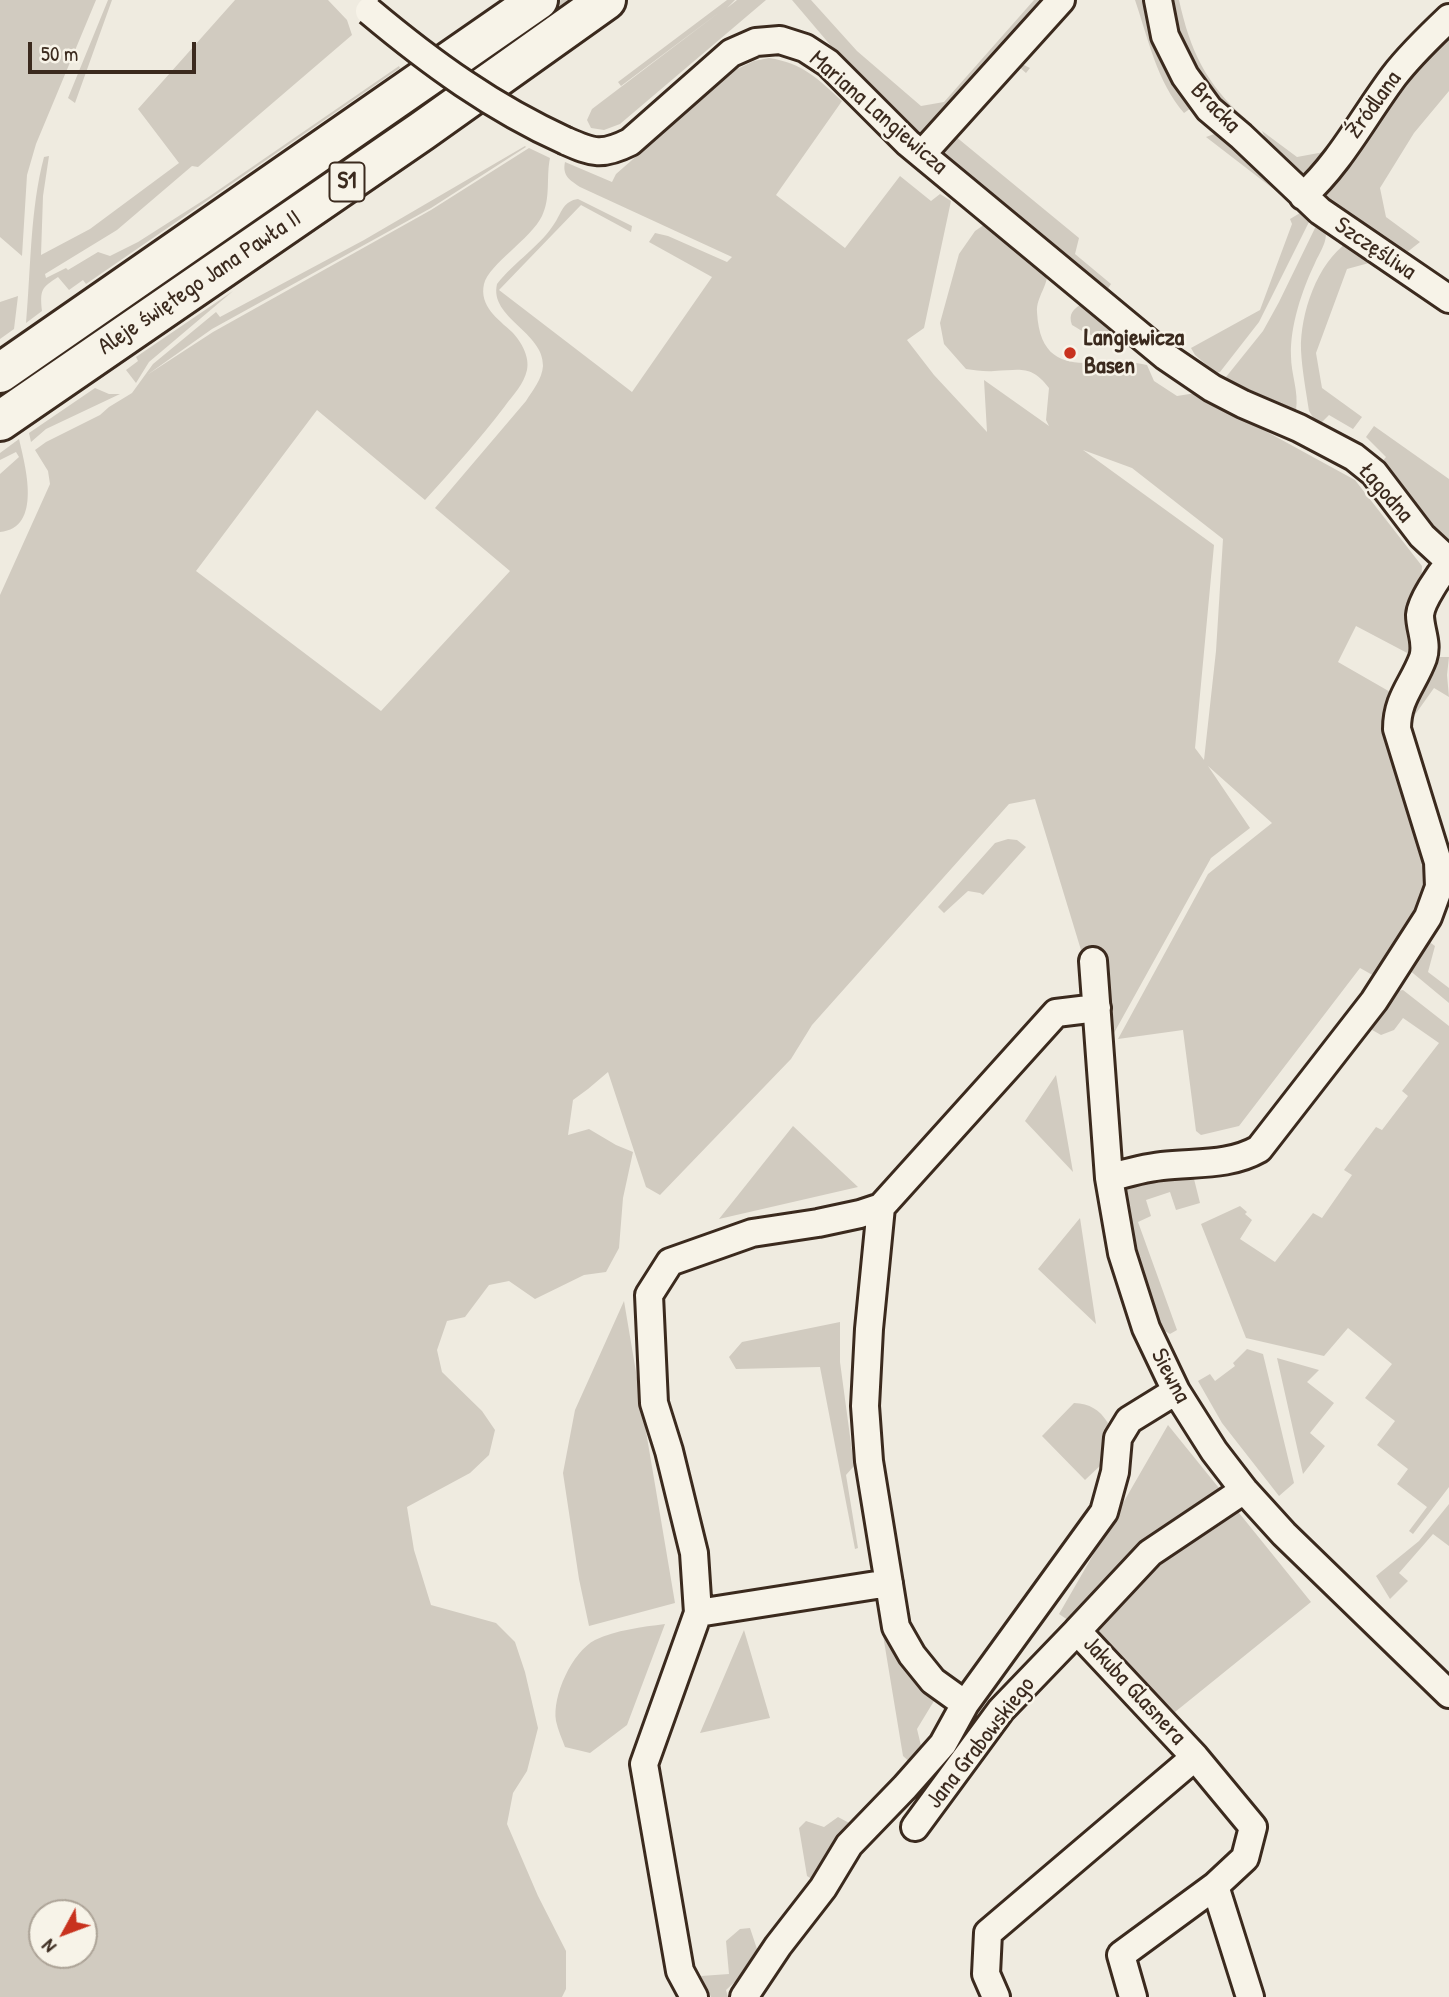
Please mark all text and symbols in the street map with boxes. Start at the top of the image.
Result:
scale bar [32,28,200,72]
text: 50 m [41,39,78,68]
street label: Mariana Langiewicza [803,45,953,181]
street label: Źródlana [1340,66,1408,144]
street label: Bracka [1184,77,1246,139]
road number: S1 [330,162,364,202]
street label: Aleje świętego Jana Pawła II [93,204,307,362]
street label: Szczęśliwa [1329,211,1421,287]
place label: Langiewicza Basen [1084,325,1184,381]
marker: Langiewicza Basen [1062,345,1078,361]
street label: Łagodna [1351,457,1419,529]
street label: Siewna [1144,1344,1196,1408]
street label: Jakuba Glasnera [1076,1631,1192,1751]
street label: Jana Grabowskiego [921,1671,1041,1815]
north arrow [28,1899,98,1969]
text: N [36,1934,62,1959]

